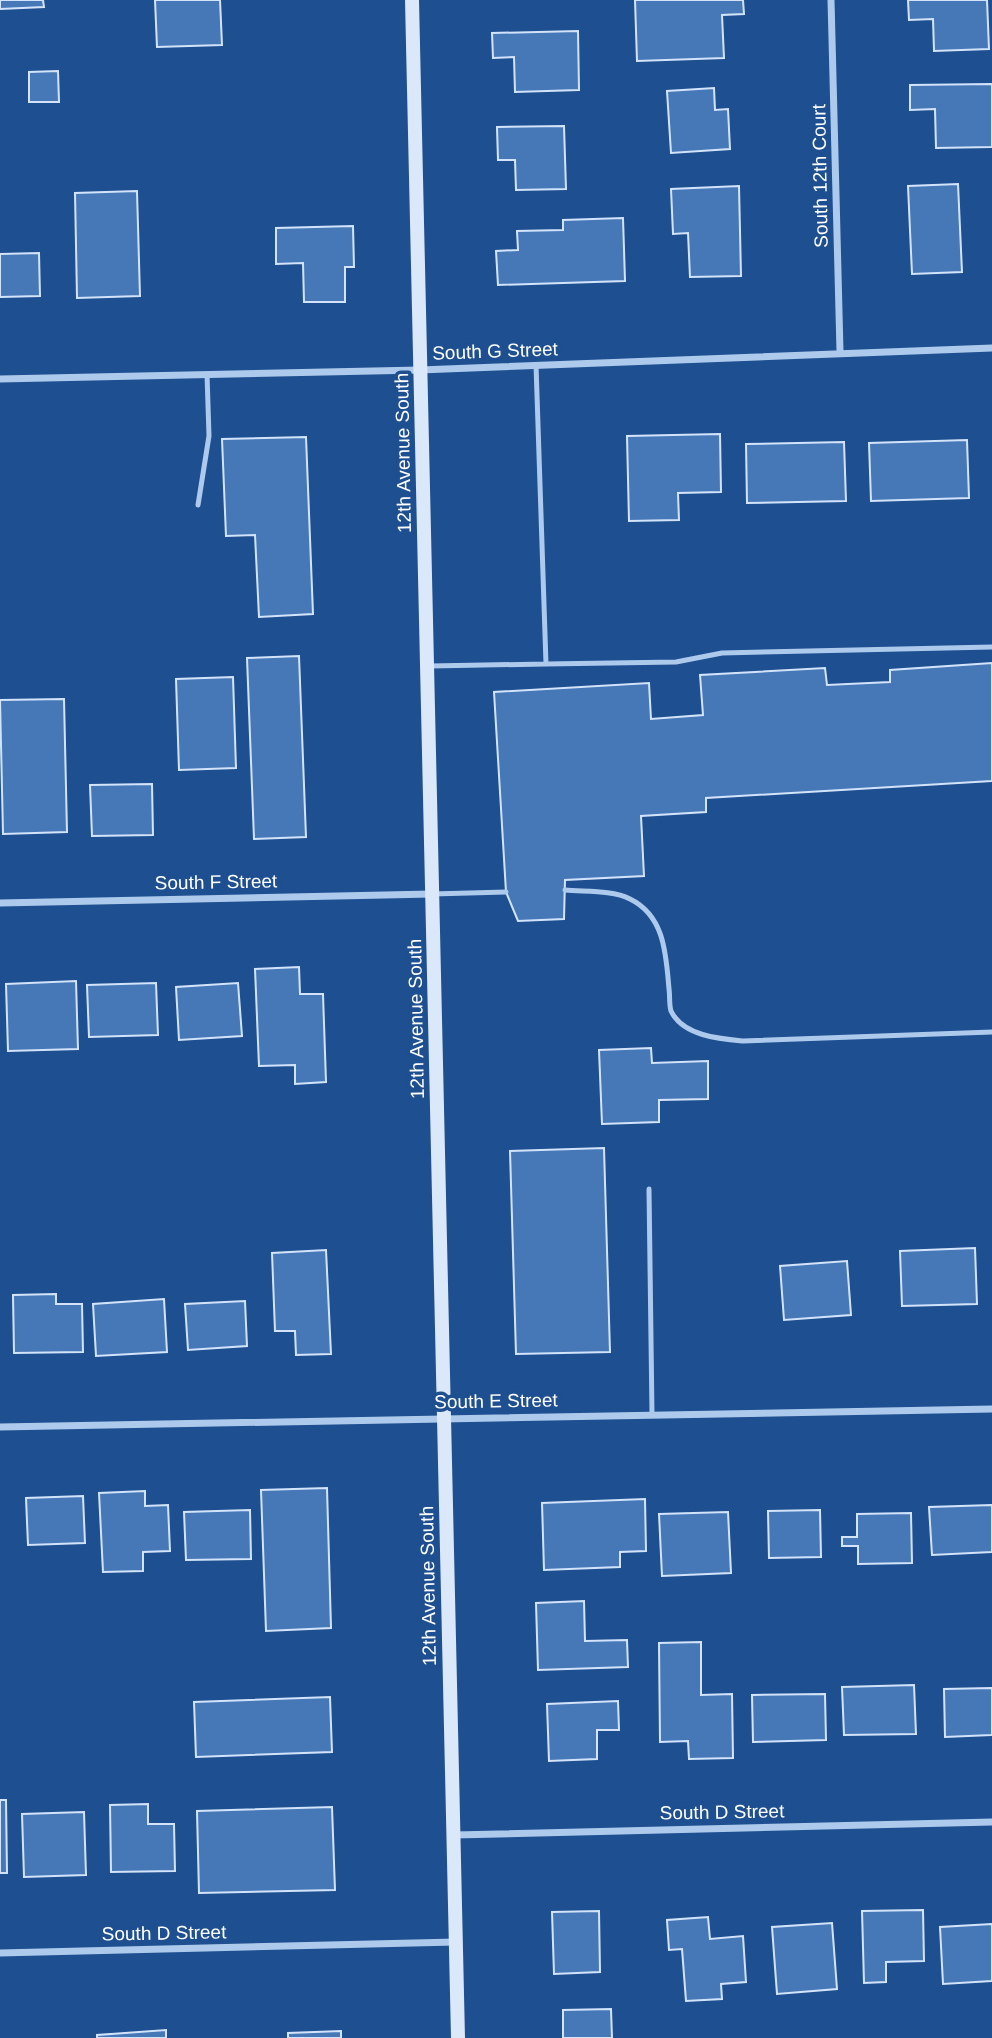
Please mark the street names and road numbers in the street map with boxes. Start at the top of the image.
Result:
street label: South 12th Court [808,103,832,248]
street label: South G Street [432,338,559,364]
street label: 12th Avenue South [391,373,415,533]
street label: South F Street [155,870,278,894]
street label: 12th Avenue South [404,939,428,1099]
street label: South E Street [434,1389,559,1413]
street label: 12th Avenue South [416,1506,440,1666]
street label: South D Street [660,1800,785,1824]
street label: South D Street [102,1921,227,1945]

